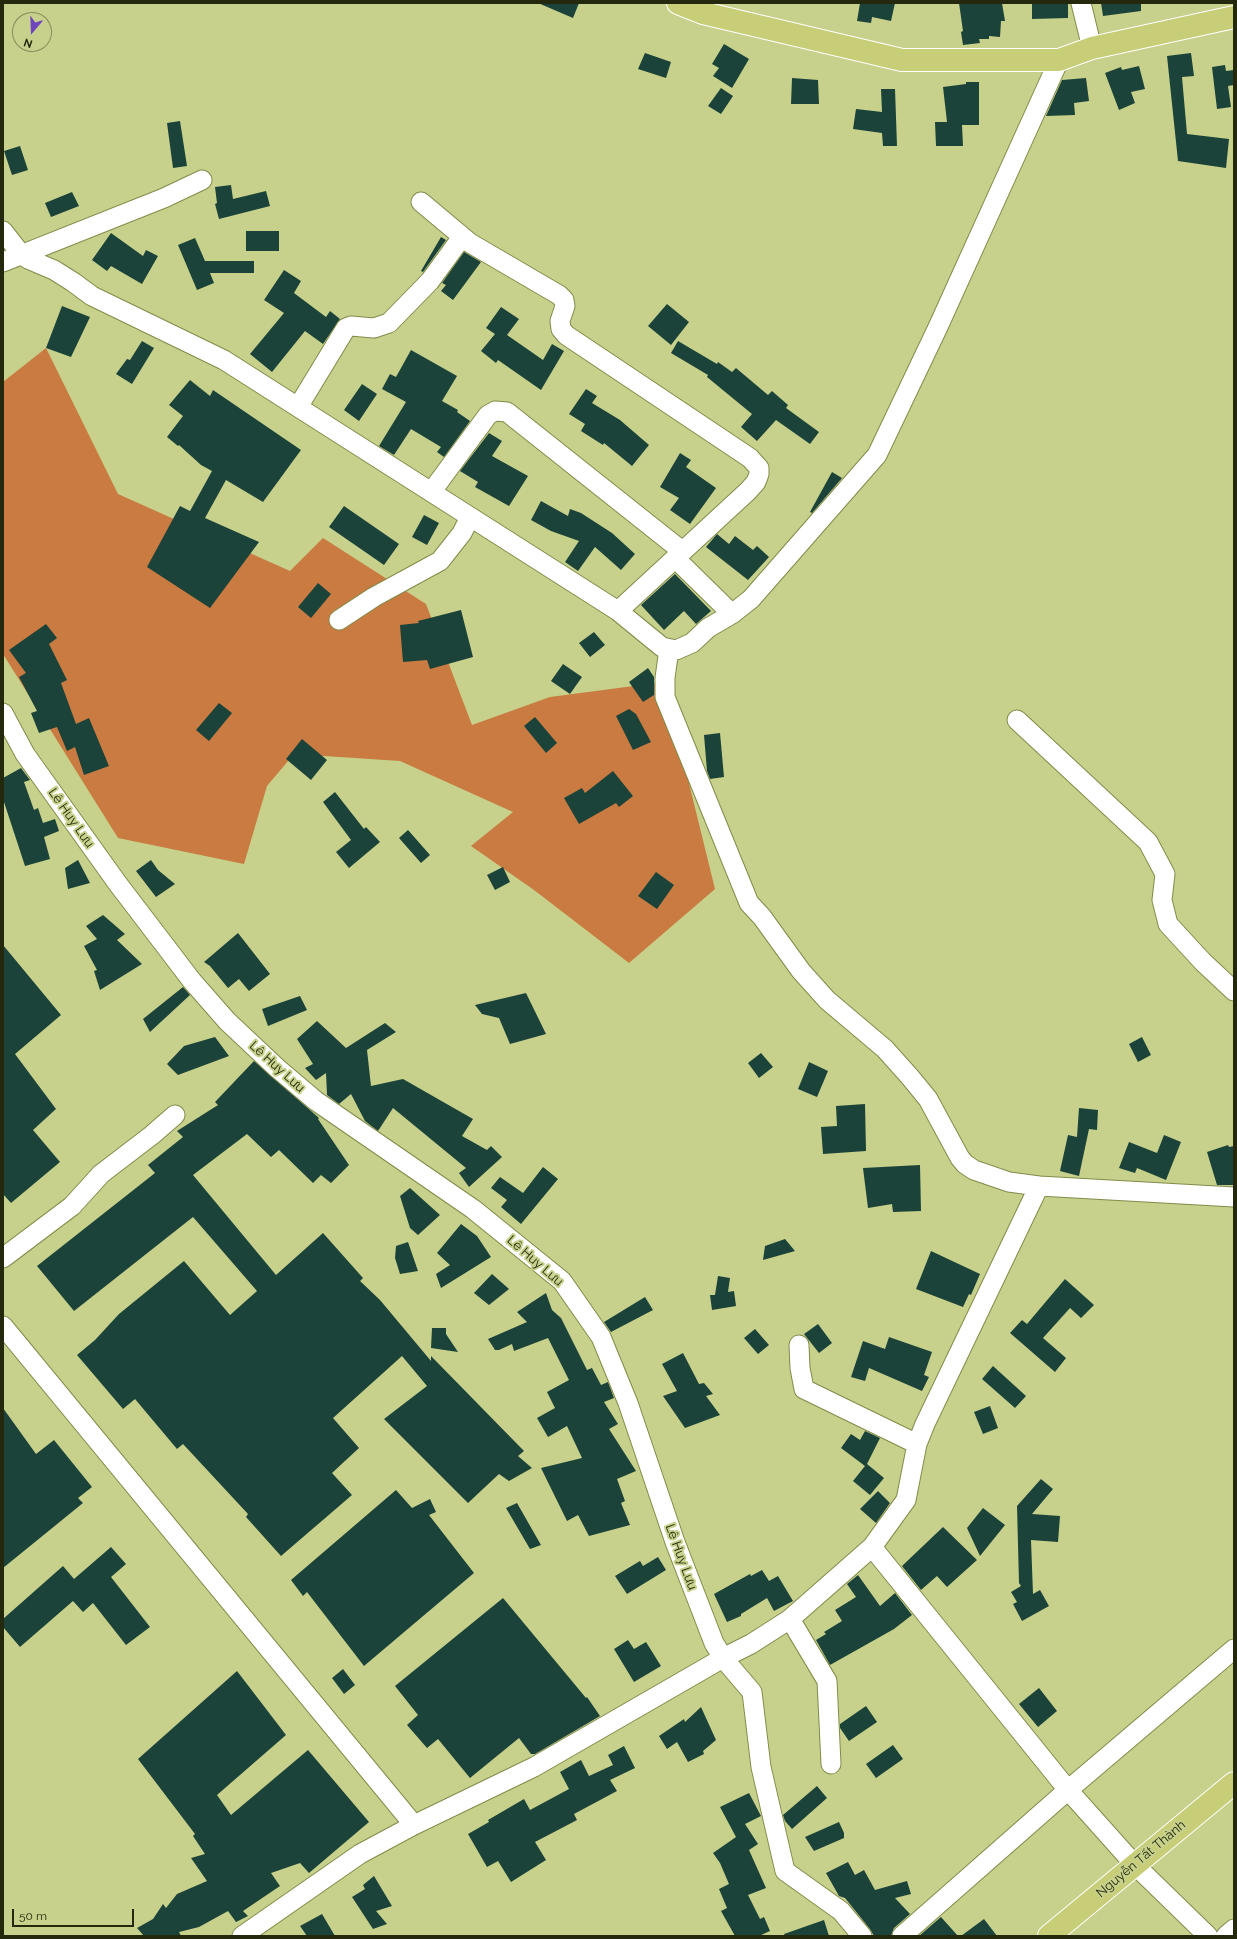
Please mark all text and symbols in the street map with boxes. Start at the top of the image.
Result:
north arrow [12,12,52,52]
text: N [22,35,34,50]
street label: Lê Huy Lưu [45,785,97,851]
street label: Lê Huy Lưu [246,1038,308,1096]
street label: Lê Huy Lưu [504,1232,566,1290]
street label: Lê Huy Lưu [662,1522,700,1592]
street label: Nguyễn Tất Thành [1093,1817,1189,1901]
scale bar [14,1901,136,1927]
text: 50 m [19,1909,47,1923]

